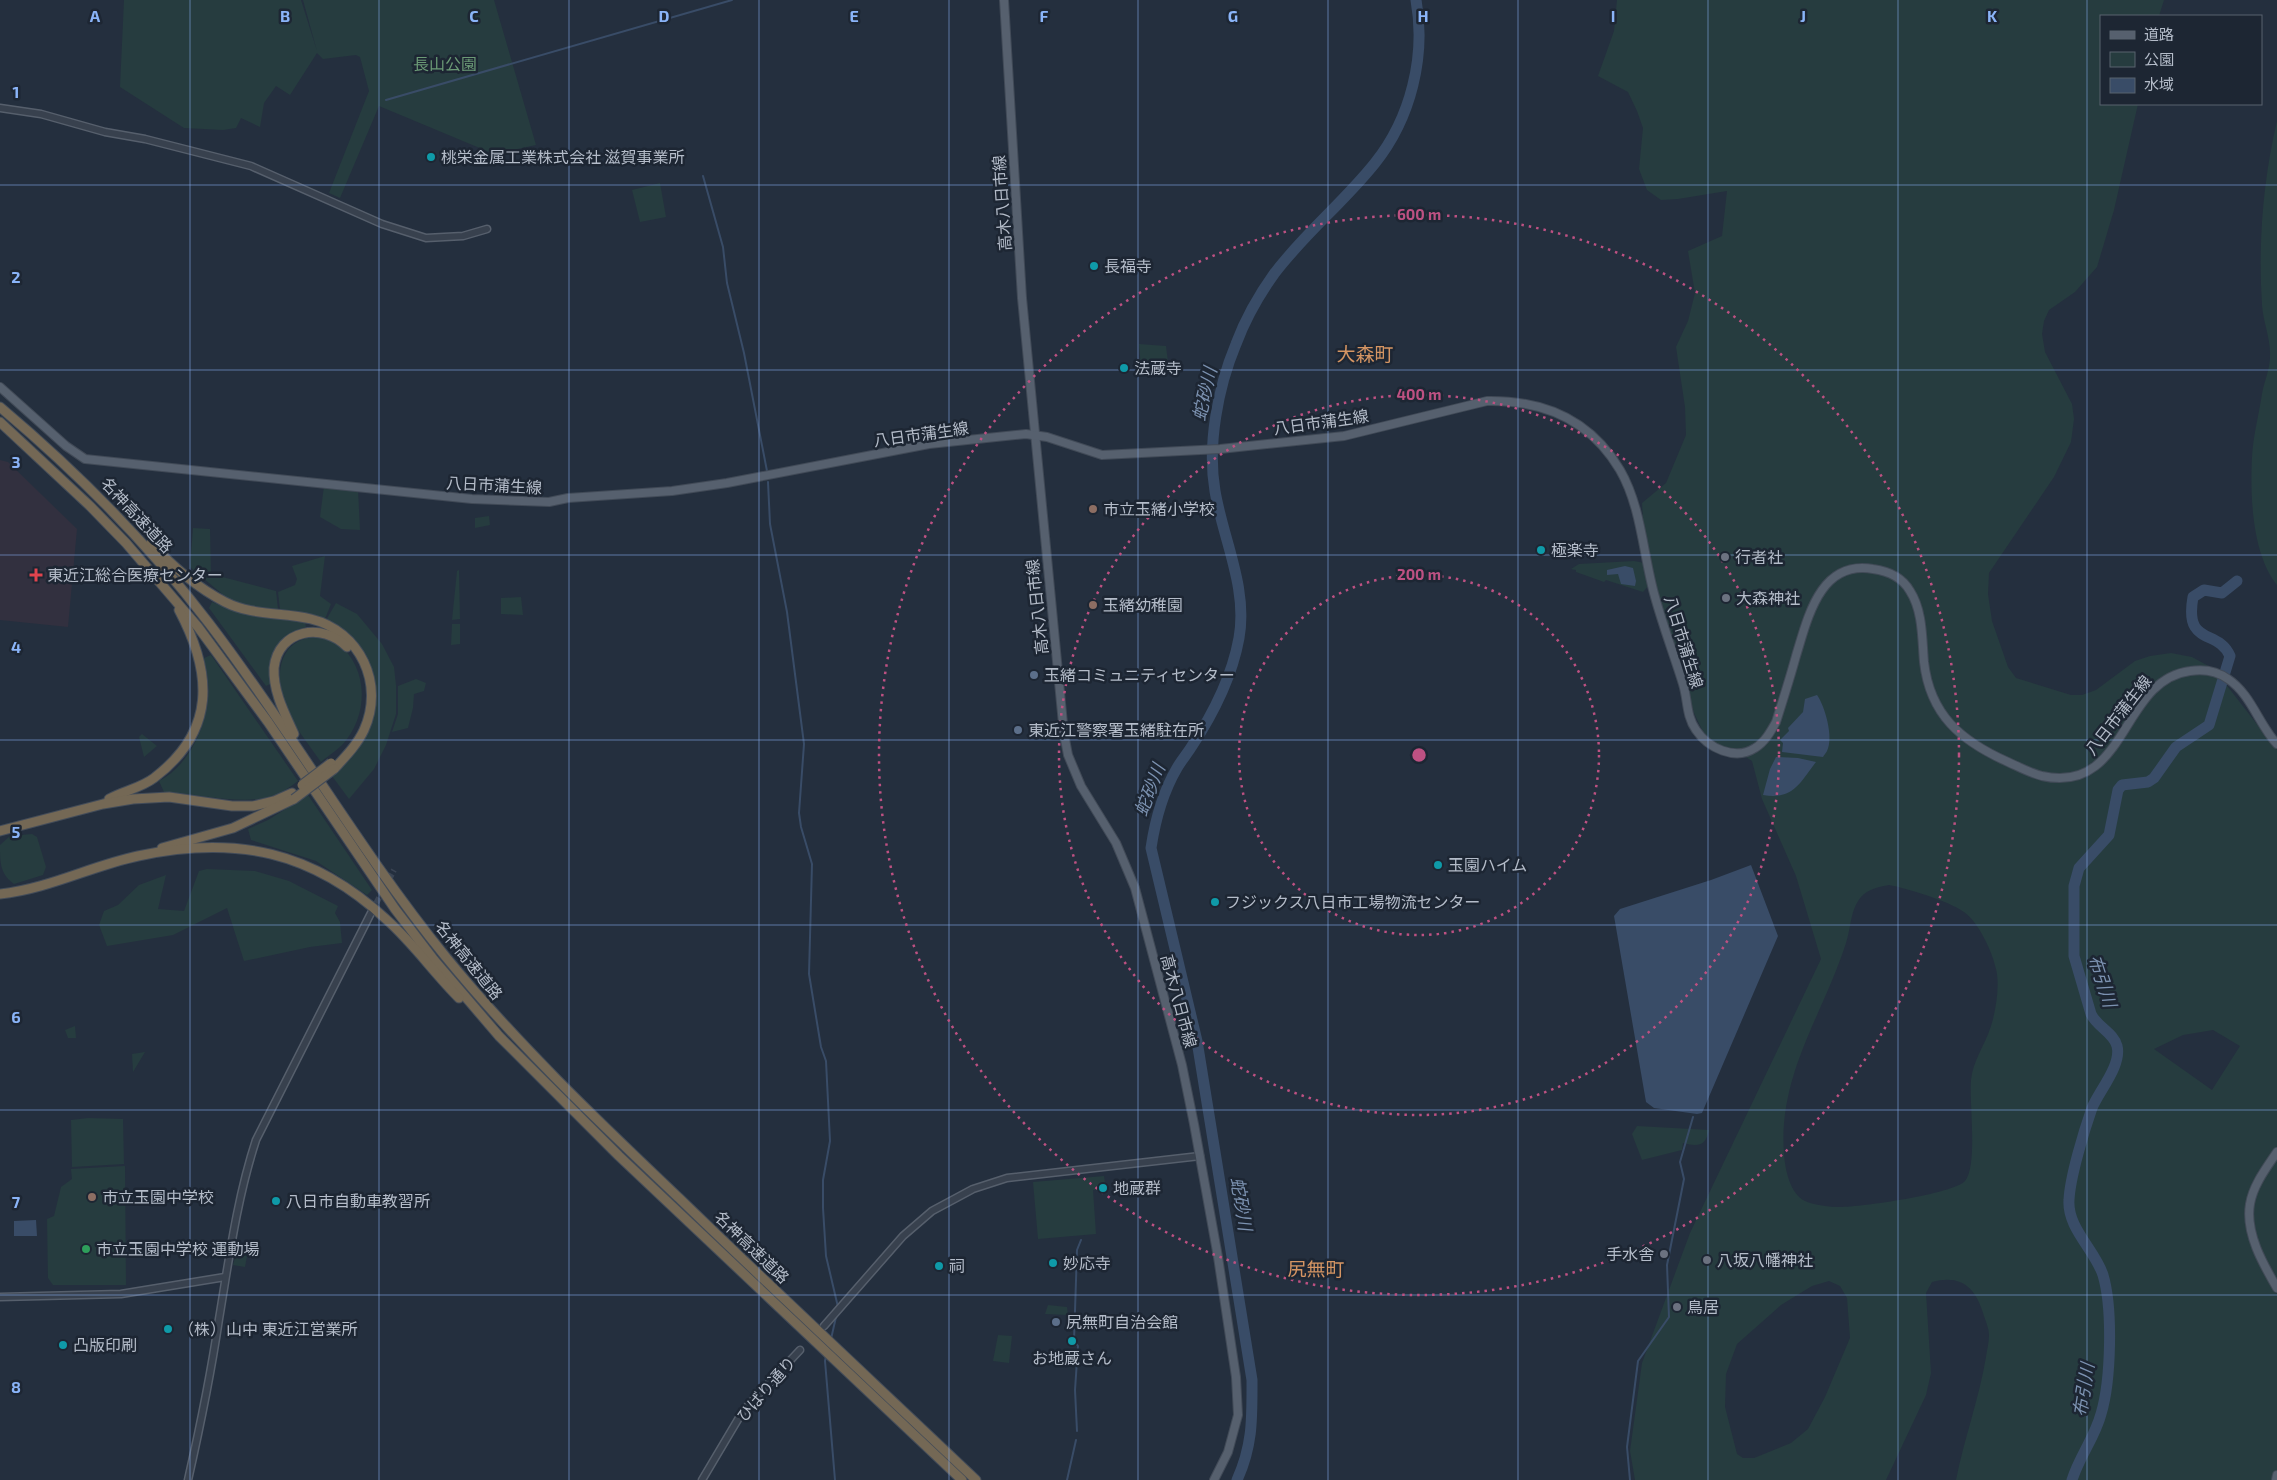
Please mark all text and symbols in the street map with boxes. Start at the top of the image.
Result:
text: A [90,6,101,25]
text: B [280,6,290,25]
text: C [469,6,479,25]
text: D [659,6,670,25]
text: E [849,6,859,25]
text: F [1040,6,1049,25]
text: G [1228,6,1238,25]
text: H [1417,6,1429,25]
text: I [1611,6,1615,25]
text: J [1800,6,1806,25]
text: K [1987,6,1998,25]
legend [2100,15,2262,105]
text: 道路 [2144,25,2174,43]
text: 公園 [2144,50,2174,68]
park label: 長山公園 [413,54,477,73]
text: 水域 [2144,75,2174,93]
text: 1 [13,82,19,101]
place label: 桃栄金属工業株式会社 滋賀事業所 [441,147,685,166]
marker: 桃栄金属工業株式会社 滋賀事業所 [425,151,437,163]
street label: 高木八日市線 [989,154,1014,252]
text: 600 m [1397,205,1441,223]
place label: 長福寺 [1104,256,1152,275]
marker: 長福寺 [1088,260,1100,272]
text: 2 [11,267,21,286]
district label: 大森町 [1336,342,1394,365]
place label: 法蔵寺 [1134,358,1182,377]
marker: 法蔵寺 [1118,362,1130,374]
water label: 蛇砂川 [1187,363,1221,423]
text: 400 m [1397,385,1441,403]
street label: 八日市蒲生線 [1272,405,1370,438]
street label: 八日市蒲生線 [872,417,970,450]
text: 3 [11,452,21,471]
street label: 名神高速道路 [98,473,177,556]
street label: 八日市蒲生線 [446,473,542,497]
place label: 市立玉緒小学校 [1103,499,1215,518]
marker: 市立玉緒小学校 [1087,503,1099,515]
place label: 極楽寺 [1551,540,1599,559]
marker: 極楽寺 [1535,544,1547,556]
place label: 行者社 [1735,547,1783,566]
marker: 行者社 [1719,551,1731,563]
street label: 高木八日市線 [1022,558,1051,656]
place label: 東近江総合医療センター [47,565,223,584]
text: 200 m [1397,565,1441,583]
marker: 東近江総合医療センター [29,568,43,582]
place label: 大森神社 [1736,588,1800,607]
marker: 大森神社 [1720,592,1732,604]
street label: 八日市蒲生線 [1661,593,1708,691]
place label: 玉緒幼稚園 [1103,595,1183,614]
marker: 玉緒幼稚園 [1087,599,1099,611]
text: 4 [11,637,21,656]
place label: 玉緒コミュニティセンター [1044,665,1235,684]
marker: 玉緒コミュニティセンター [1028,669,1040,681]
street label: 八日市蒲生線 [2081,671,2155,758]
place label: 東近江警察署玉緒駐在所 [1028,720,1204,739]
marker: 東近江警察署玉緒駐在所 [1012,724,1024,736]
centre of rings [1410,746,1428,764]
water label: 蛇砂川 [1129,759,1170,819]
text: 5 [12,822,21,841]
place label: 玉園ハイム [1448,855,1527,874]
marker: 玉園ハイム [1432,859,1444,871]
place label: フジックス八日市工場物流センター [1225,892,1481,911]
marker: フジックス八日市工場物流センター [1209,896,1221,908]
street label: 名神高速道路 [432,916,507,1003]
street label: 高木八日市線 [1158,952,1201,1050]
water label: 布引川 [2084,952,2122,1012]
text: 6 [11,1007,21,1026]
water label: 蛇砂川 [1227,1175,1257,1234]
place label: 地蔵群 [1113,1178,1161,1197]
marker: 地蔵群 [1097,1182,1109,1194]
place label: 市立玉園中学校 [102,1187,214,1206]
marker: 市立玉園中学校 [86,1191,98,1203]
place label: 八日市自動車教習所 [286,1191,430,1210]
text: 7 [12,1192,21,1211]
marker: 八日市自動車教習所 [270,1195,282,1207]
street label: 名神高速道路 [711,1206,793,1287]
place label: 市立玉園中学校 運動場 [96,1239,260,1258]
marker: 市立玉園中学校 運動場 [80,1243,92,1255]
place label: 手水舎 [1606,1244,1654,1263]
marker: 手水舎 [1658,1248,1670,1260]
place label: 八坂八幡神社 [1717,1250,1813,1269]
place label: 妙応寺 [1063,1253,1111,1272]
marker: 八坂八幡神社 [1701,1254,1713,1266]
place label: 祠 [949,1256,965,1275]
marker: 妙応寺 [1047,1257,1059,1269]
district label: 尻無町 [1287,1257,1345,1280]
marker: 祠 [933,1260,945,1272]
place label: 鳥居 [1687,1297,1719,1316]
marker: 鳥居 [1671,1301,1683,1313]
place label: 尻無町自治会館 [1066,1312,1178,1331]
marker: 尻無町自治会館 [1050,1316,1062,1328]
place label: （株）山中 東近江営業所 [178,1319,358,1338]
marker: （株）山中 東近江営業所 [162,1323,174,1335]
place label: 凸版印刷 [73,1335,137,1354]
marker: お地蔵さん [1066,1335,1078,1347]
marker: 凸版印刷 [57,1339,69,1351]
place label: お地蔵さん [1032,1348,1112,1367]
street label: ひばり通り [732,1352,799,1425]
water label: 布引川 [2068,1359,2098,1418]
text: 8 [11,1377,21,1396]

